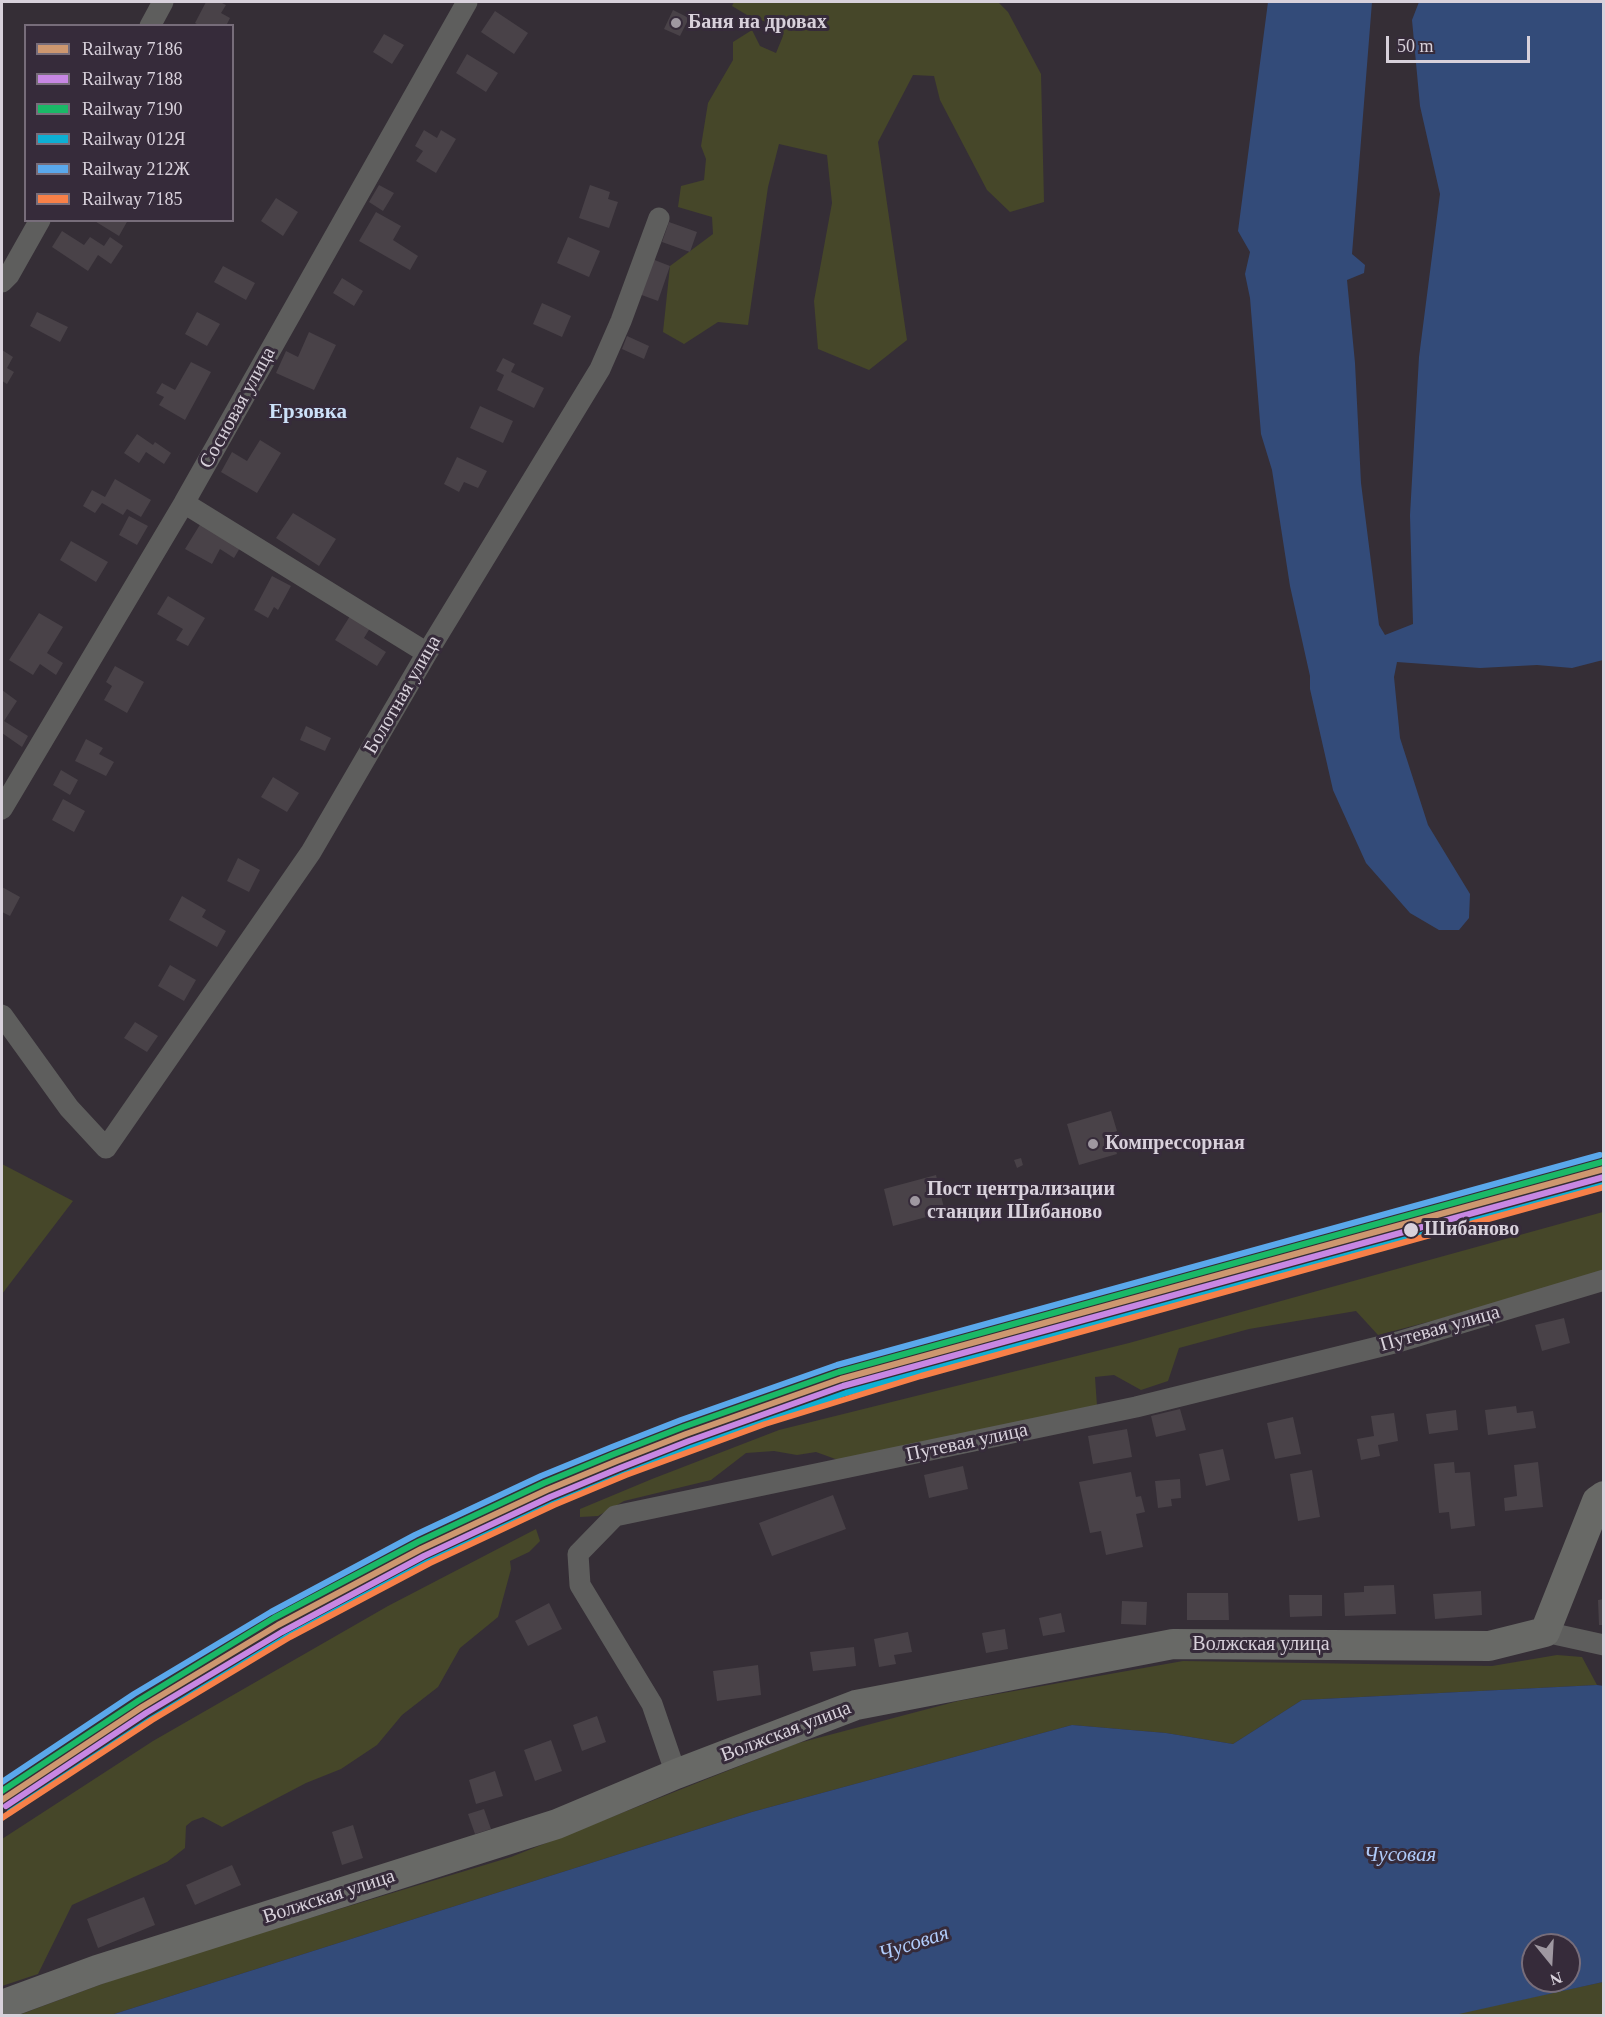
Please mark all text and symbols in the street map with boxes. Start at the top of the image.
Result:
place label: Баня на дровах [688,11,827,35]
marker: Баня на дровах [669,16,683,30]
legend [24,24,234,222]
scale bar [1389,24,1533,62]
text: 50 m [1397,36,1434,56]
text: Railway 7186 [82,39,183,59]
text: Railway 7188 [82,69,183,89]
text: Railway 7190 [82,99,183,119]
text: Railway 012Я [82,129,186,149]
text: Railway 212Ж [82,159,190,179]
text: Railway 7185 [82,189,183,209]
street label: Сосновая улица [195,343,281,473]
district label: Ерзовка [269,400,347,426]
street label: Болотная улица [359,631,447,759]
place label: Компрессорная [1105,1132,1245,1156]
marker: Компрессорная [1086,1137,1100,1151]
place label: Пост централизации станции Шибаново [927,1178,1115,1225]
marker: Пост централизации станции Шибаново [908,1194,922,1208]
place label: Шибаново [1424,1218,1519,1242]
marker: Шибаново [1402,1221,1420,1239]
street label: Путевая улица [1377,1300,1503,1358]
street label: Путевая улица [904,1418,1030,1468]
street label: Волжская улица [1192,1633,1330,1657]
street label: Волжская улица [718,1696,854,1768]
water label: Чусовая [1364,1842,1436,1868]
street label: Волжская улица [260,1864,398,1930]
water label: Чусовая [876,1921,952,1967]
north arrow [1521,1933,1581,1993]
text: N [1548,1969,1564,1989]

